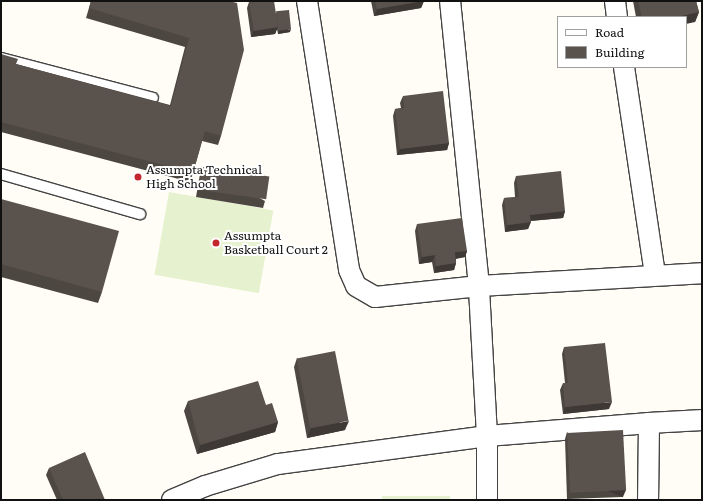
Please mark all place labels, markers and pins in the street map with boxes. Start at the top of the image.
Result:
place label: Assumpta Technical High School [146,163,262,191]
marker: Assumpta Technical High School [133,172,143,182]
place label: Assumpta Basketball Court 2 [224,229,328,257]
marker: Assumpta Basketball Court 2 [211,238,221,248]

